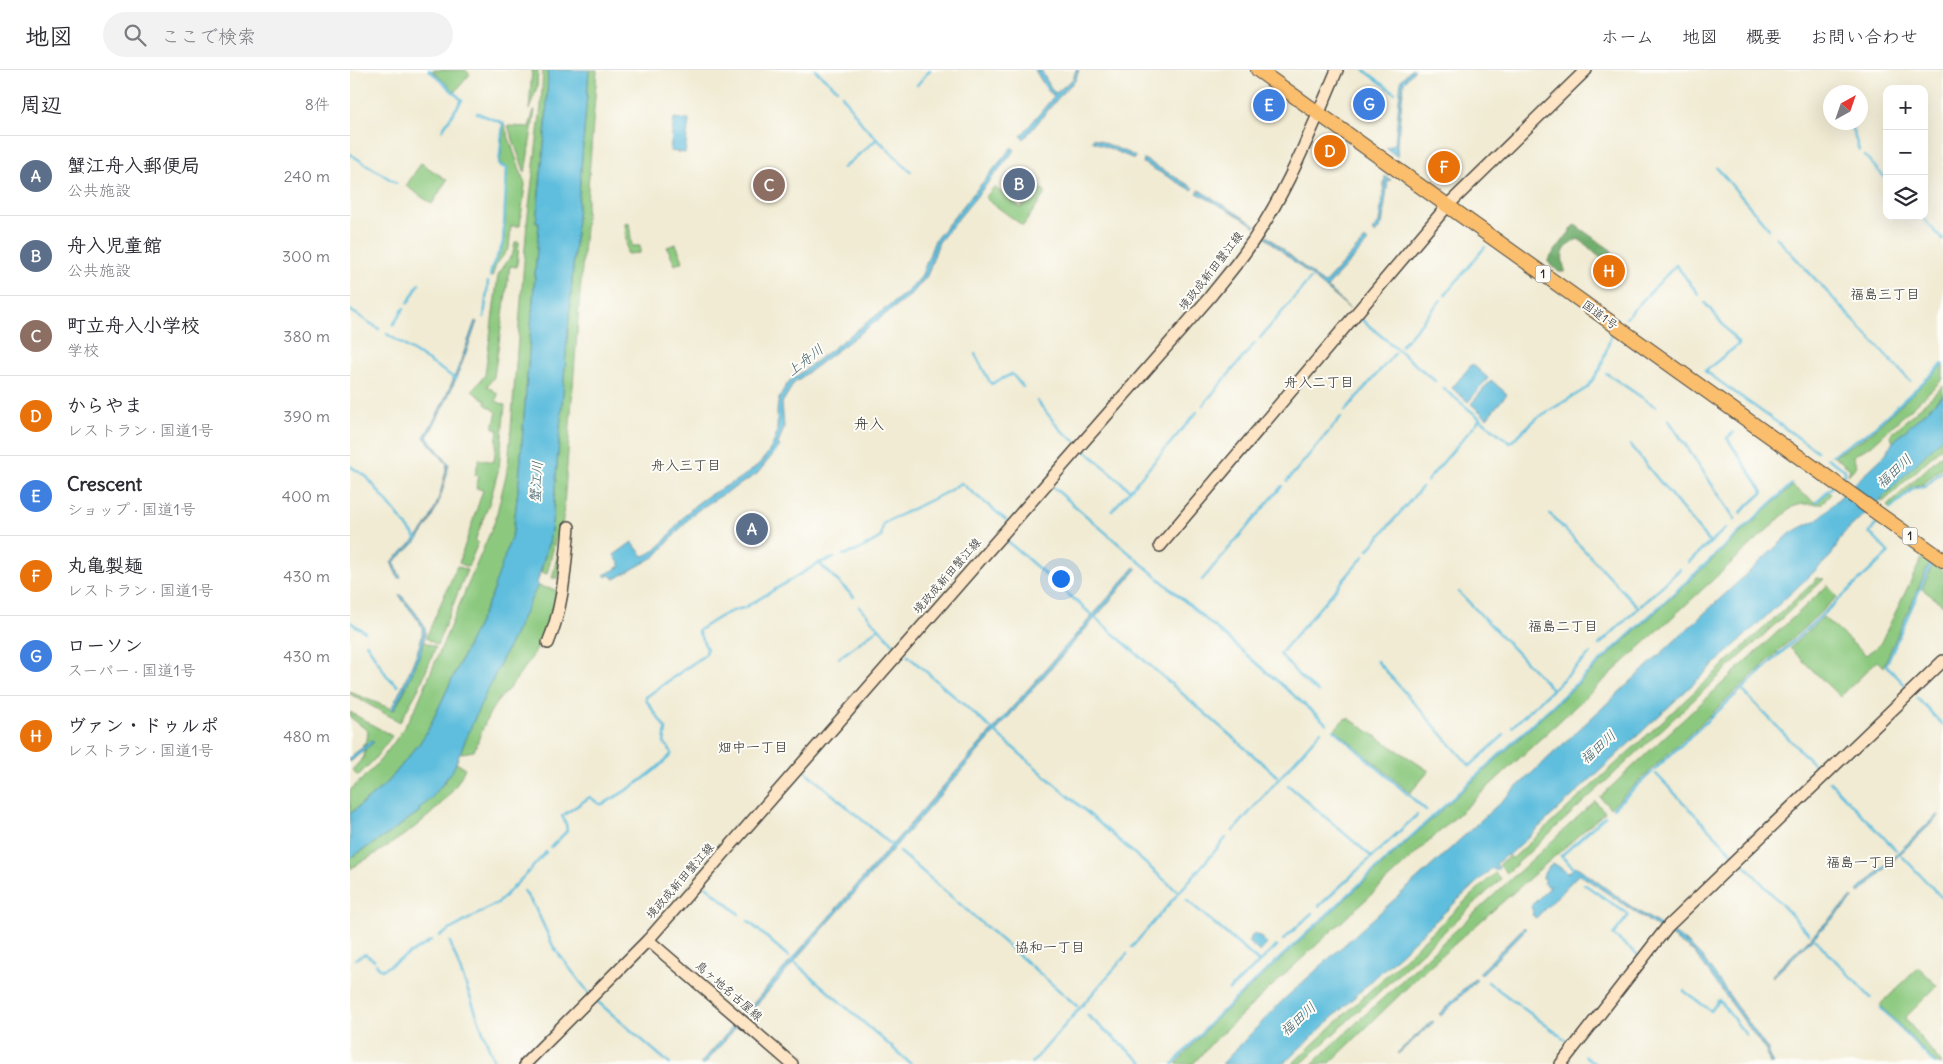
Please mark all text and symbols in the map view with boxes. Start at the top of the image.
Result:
search box [103,12,453,57]
text: 地図 [25,21,73,51]
icon: search [121,21,149,49]
text: ここで検索 [161,24,256,48]
text: ホーム [1601,25,1654,48]
text: 地図 [1682,25,1718,48]
text: 概要 [1746,25,1782,48]
text: お問い合わせ [1810,25,1918,48]
pin: G [1353,85,1385,123]
north arrow [1823,85,1868,130]
map controls [1883,85,1928,220]
button: + [1883,85,1928,130]
pin: E [1253,86,1285,124]
text: 周辺 [20,91,62,118]
text: 8件 [305,94,330,114]
button: − [1883,130,1928,175]
pin: D [1314,132,1346,170]
pin: F [1428,148,1460,186]
text: 蟹江舟入郵便局 [67,153,200,177]
pin: B [1003,165,1035,203]
text: A [31,166,41,186]
text: 240 m [284,166,330,186]
pin: C [753,166,785,204]
button: layers [1883,175,1928,220]
text: 公共施設 [67,180,131,200]
street label: 境政成新田蟹江線 [1175,228,1246,313]
text: 舟入児童館 [67,233,162,257]
text: B [31,246,41,266]
text: 300 m [282,246,330,266]
pin: H [1593,252,1625,290]
text: 公共施設 [67,260,131,280]
road number: 1 [1536,265,1550,282]
district label: 福島三丁目 [1850,285,1920,303]
street label: 国道1号 [1579,297,1621,333]
text: 町立舟入小学校 [67,313,200,337]
text: C [31,326,41,346]
text: 380 m [283,326,330,346]
text: 学校 [67,340,99,360]
water label: 上舟川 [783,340,827,380]
district label: 舟入二丁目 [1284,373,1354,391]
text: からやま [67,393,143,417]
text: D [30,406,42,426]
text: 390 m [283,406,330,426]
district label: 舟入 [854,414,884,433]
text: レストラン · 国道1号 [67,420,214,440]
water label: 福田川 [1873,450,1915,492]
district label: 舟入三丁目 [651,456,721,474]
water label: 蟹江川 [526,460,546,504]
text: Crescent [67,472,142,496]
text: E [31,486,41,506]
text: 400 m [282,486,330,506]
text: ショップ · 国道1号 [67,499,196,519]
pin: A [736,510,768,548]
road number: 1 [1902,528,1918,544]
street label: 境政成新田蟹江線 [909,535,984,617]
text: 丸亀製麺 [67,553,143,577]
text: F [31,566,41,586]
text: 430 m [283,566,330,586]
your location [1048,566,1074,592]
text: レストラン · 国道1号 [67,580,214,600]
district label: 福島二丁目 [1528,617,1598,635]
text: ローソン [67,633,143,657]
text: G [30,646,42,666]
text: 430 m [283,646,330,666]
text: スーパー · 国道1号 [67,660,196,680]
text: ヴァン・ドゥルポ [67,713,219,737]
text: H [30,726,42,746]
text: 480 m [283,726,330,746]
water label: 福田川 [1576,726,1620,768]
district label: 畑中一丁目 [718,738,788,756]
text: レストラン · 国道1号 [67,740,214,760]
street label: 境政成新田蟹江線 [642,840,717,922]
district label: 福島一丁目 [1826,853,1896,871]
district label: 協和一丁目 [1015,938,1085,956]
street label: 鳥ヶ地名古屋線 [693,957,766,1024]
water label: 福田川 [1276,998,1320,1040]

